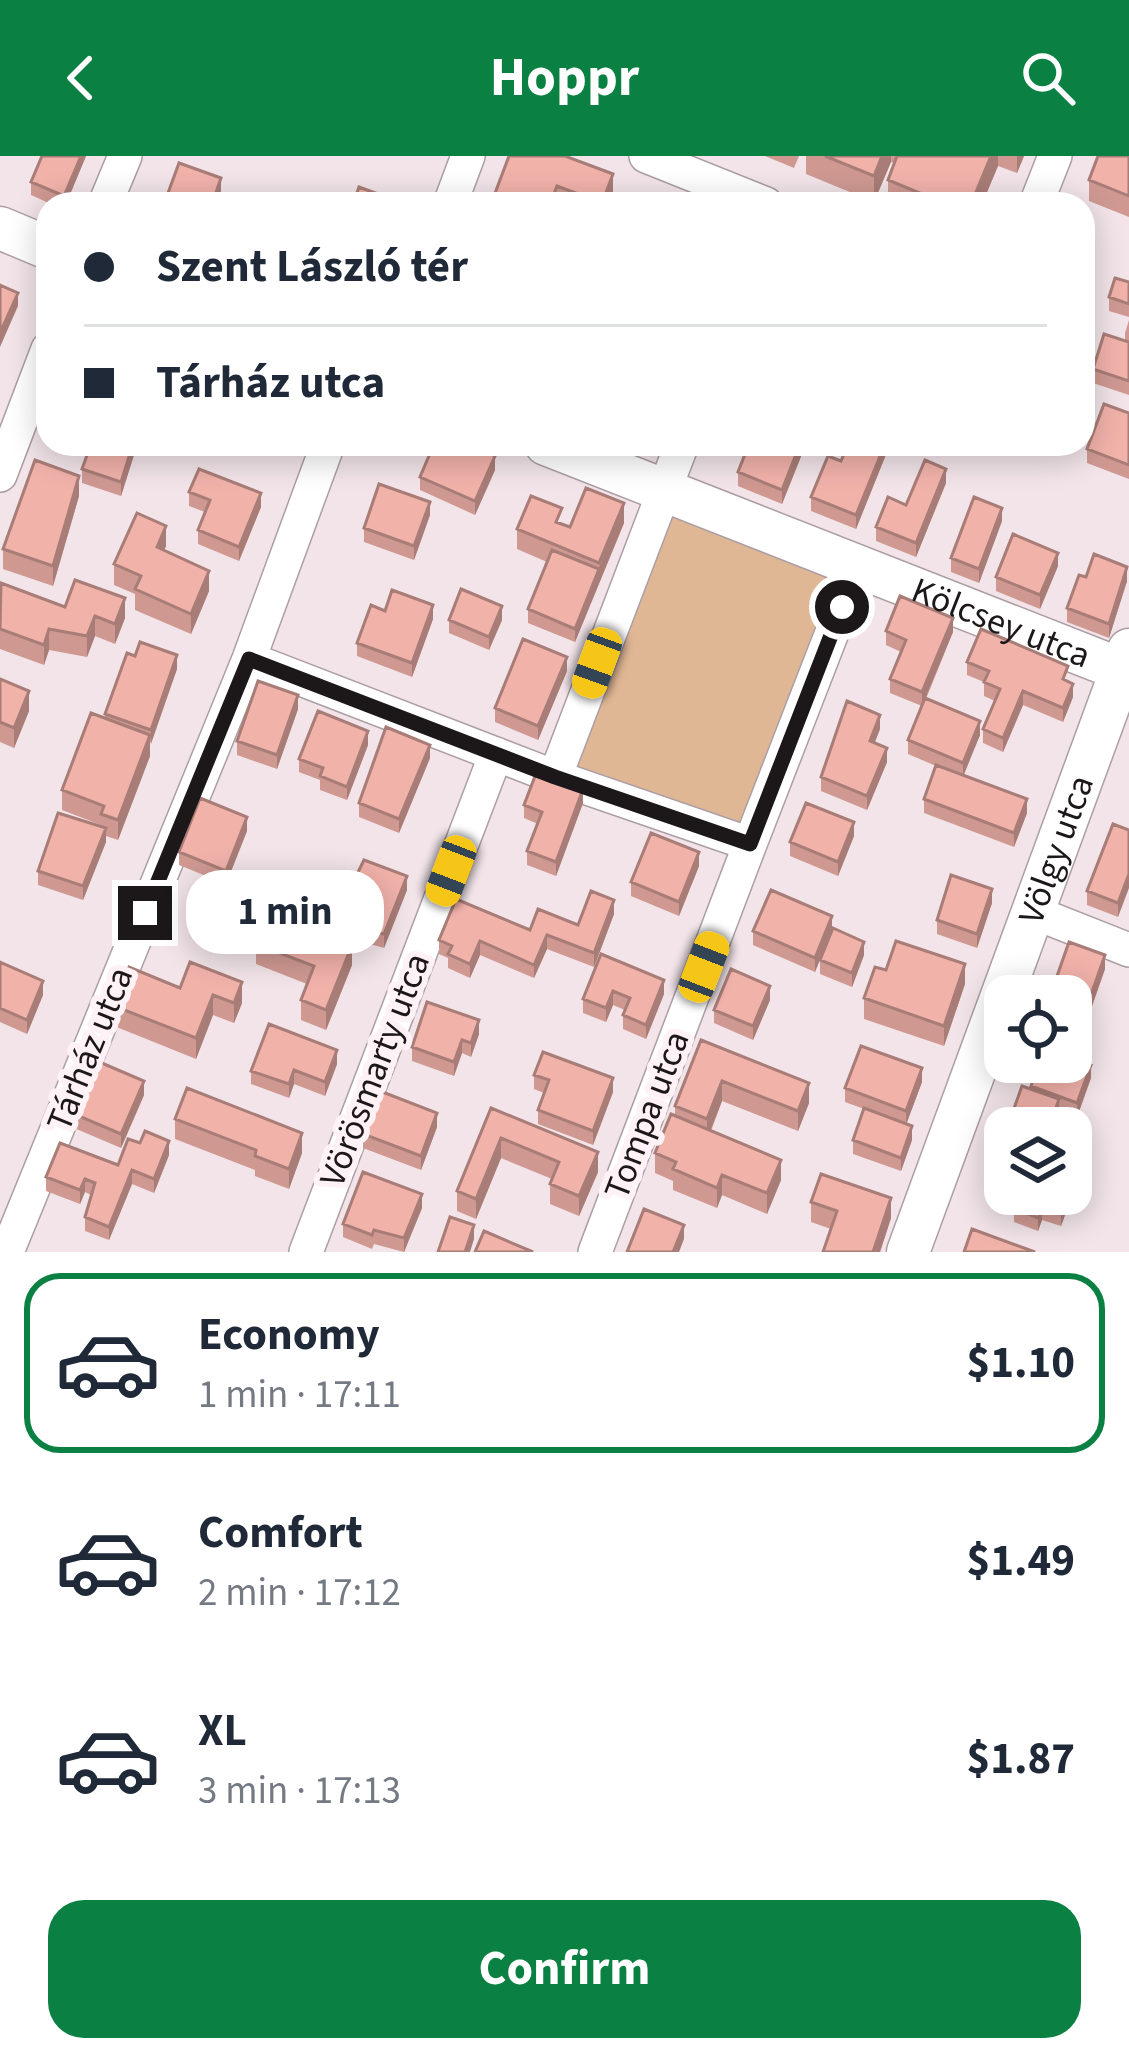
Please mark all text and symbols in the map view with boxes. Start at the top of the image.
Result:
text: Hoppr [490,40,639,117]
icon: back [48,45,114,111]
icon: search [1015,45,1081,111]
text: Szent László tér [156,235,468,299]
text: Tárház utca [156,351,385,415]
street label: Kölcsey utca [904,564,1098,681]
route start [815,580,869,634]
car [568,623,626,703]
street label: Völgy utca [1005,768,1106,931]
car [421,831,481,911]
callout: 1 min [187,871,385,955]
text: 1 min [238,884,332,940]
route end [118,886,172,940]
car [674,927,734,1007]
street label: Vörösmarty utca [307,946,443,1194]
street label: Tárház utca [34,959,146,1139]
map controls [984,975,1092,1215]
button: locate [984,975,1092,1083]
street label: Tompa utca [592,1023,702,1207]
button: layers [984,1107,1092,1215]
text: Economy [198,1303,380,1367]
icon: car [54,1309,162,1417]
text: $1.10 [966,1331,1075,1395]
text: 1 min · 17:11 [198,1367,401,1423]
text: Comfort [198,1501,363,1565]
icon: car [54,1507,162,1615]
text: $1.49 [966,1529,1075,1593]
text: 2 min · 17:12 [198,1565,401,1621]
text: XL [198,1699,247,1763]
icon: car [54,1705,162,1813]
text: $1.87 [966,1727,1075,1791]
text: 3 min · 17:13 [198,1763,401,1819]
button: Confirm [48,1900,1081,2038]

